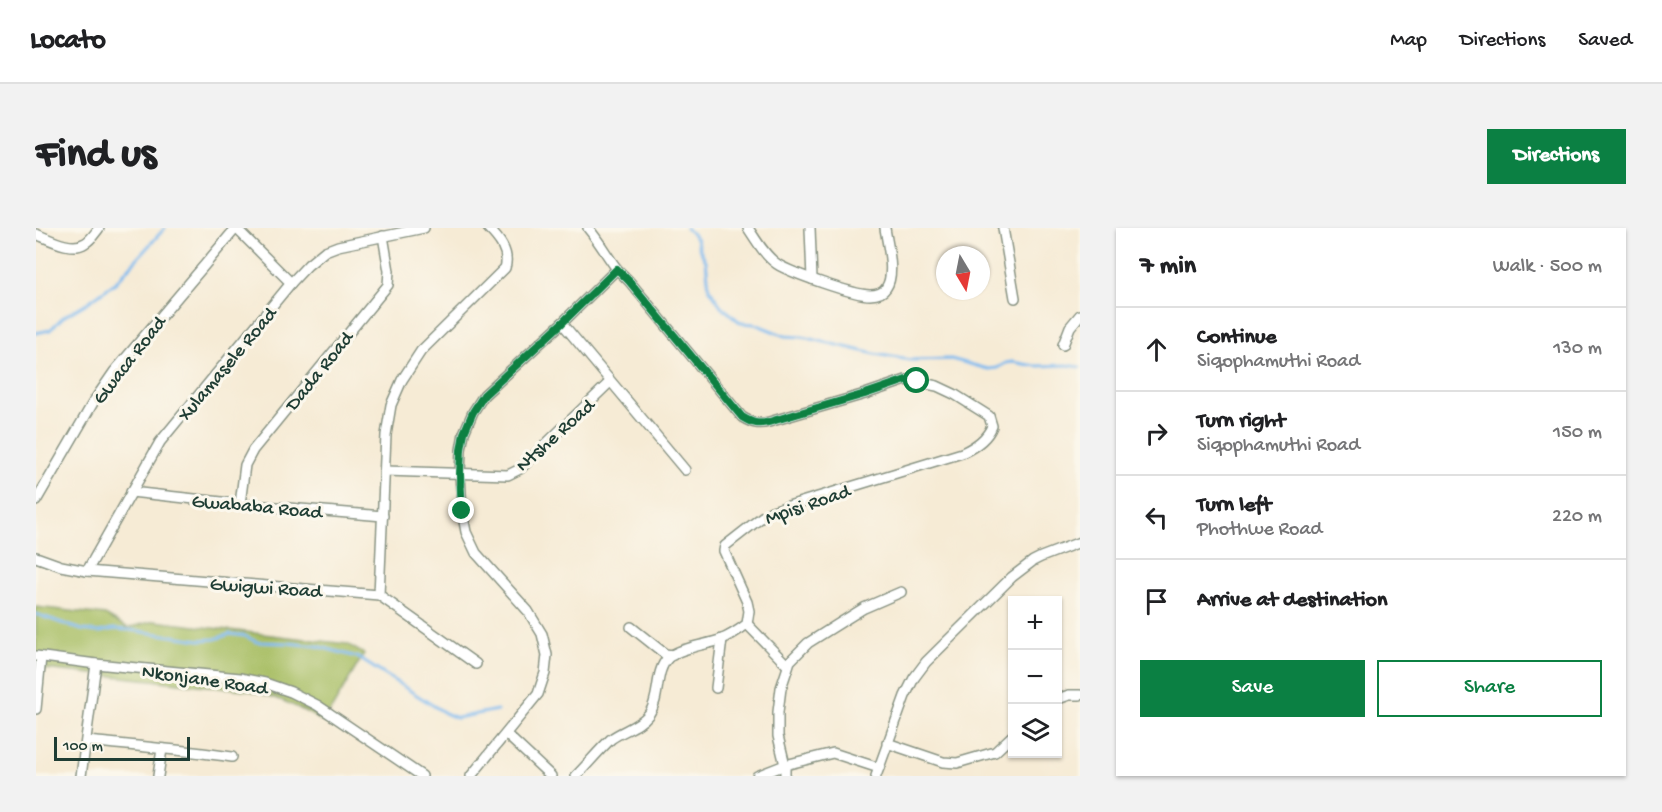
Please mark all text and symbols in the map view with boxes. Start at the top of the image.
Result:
text: Locato [30,25,106,58]
text: Map [1390,29,1427,54]
text: Directions [1460,29,1545,54]
text: Saved [1578,29,1632,54]
button: Directions [1487,129,1626,184]
text: Find us [36,132,156,181]
north arrow [936,246,990,300]
text: 7 min [1140,252,1196,283]
text: Walk · 500 m [1493,256,1602,279]
street label: Xulamasele Road [174,302,284,428]
street label: Gwaca Road [89,311,174,410]
text: Continue [1197,325,1277,351]
street label: Dada Road [281,326,361,418]
icon: ahead [1140,333,1173,366]
text: 130 m [1553,338,1602,361]
text: Siqophamuthi Road [1197,351,1360,374]
route start [903,367,929,393]
street label: Ntshe Road [512,394,602,478]
text: Turn right [1197,409,1285,435]
icon: right [1140,417,1173,450]
text: 150 m [1553,422,1602,445]
text: Siqophamuthi Road [1197,435,1360,458]
street label: Mpisi Road [763,480,856,532]
street label: Gwababa Road [190,491,325,526]
text: Turn left [1197,493,1271,519]
route end [448,497,474,523]
icon: left [1140,501,1173,534]
text: 220 m [1552,506,1602,529]
text: Phothwe Road [1197,519,1322,542]
street label: Gwigwi Road [209,574,325,605]
icon: arrive [1140,585,1173,618]
text: Arrive at destination [1197,588,1387,614]
map controls [1008,596,1062,758]
button: + [1008,596,1062,650]
button: − [1008,650,1062,704]
button: Save [1140,660,1365,717]
button: Share [1377,660,1602,717]
street label: Nkonjane Road [140,661,271,702]
button: layers [1008,704,1062,758]
scale bar [54,734,190,762]
text: 100 m [63,738,103,757]

